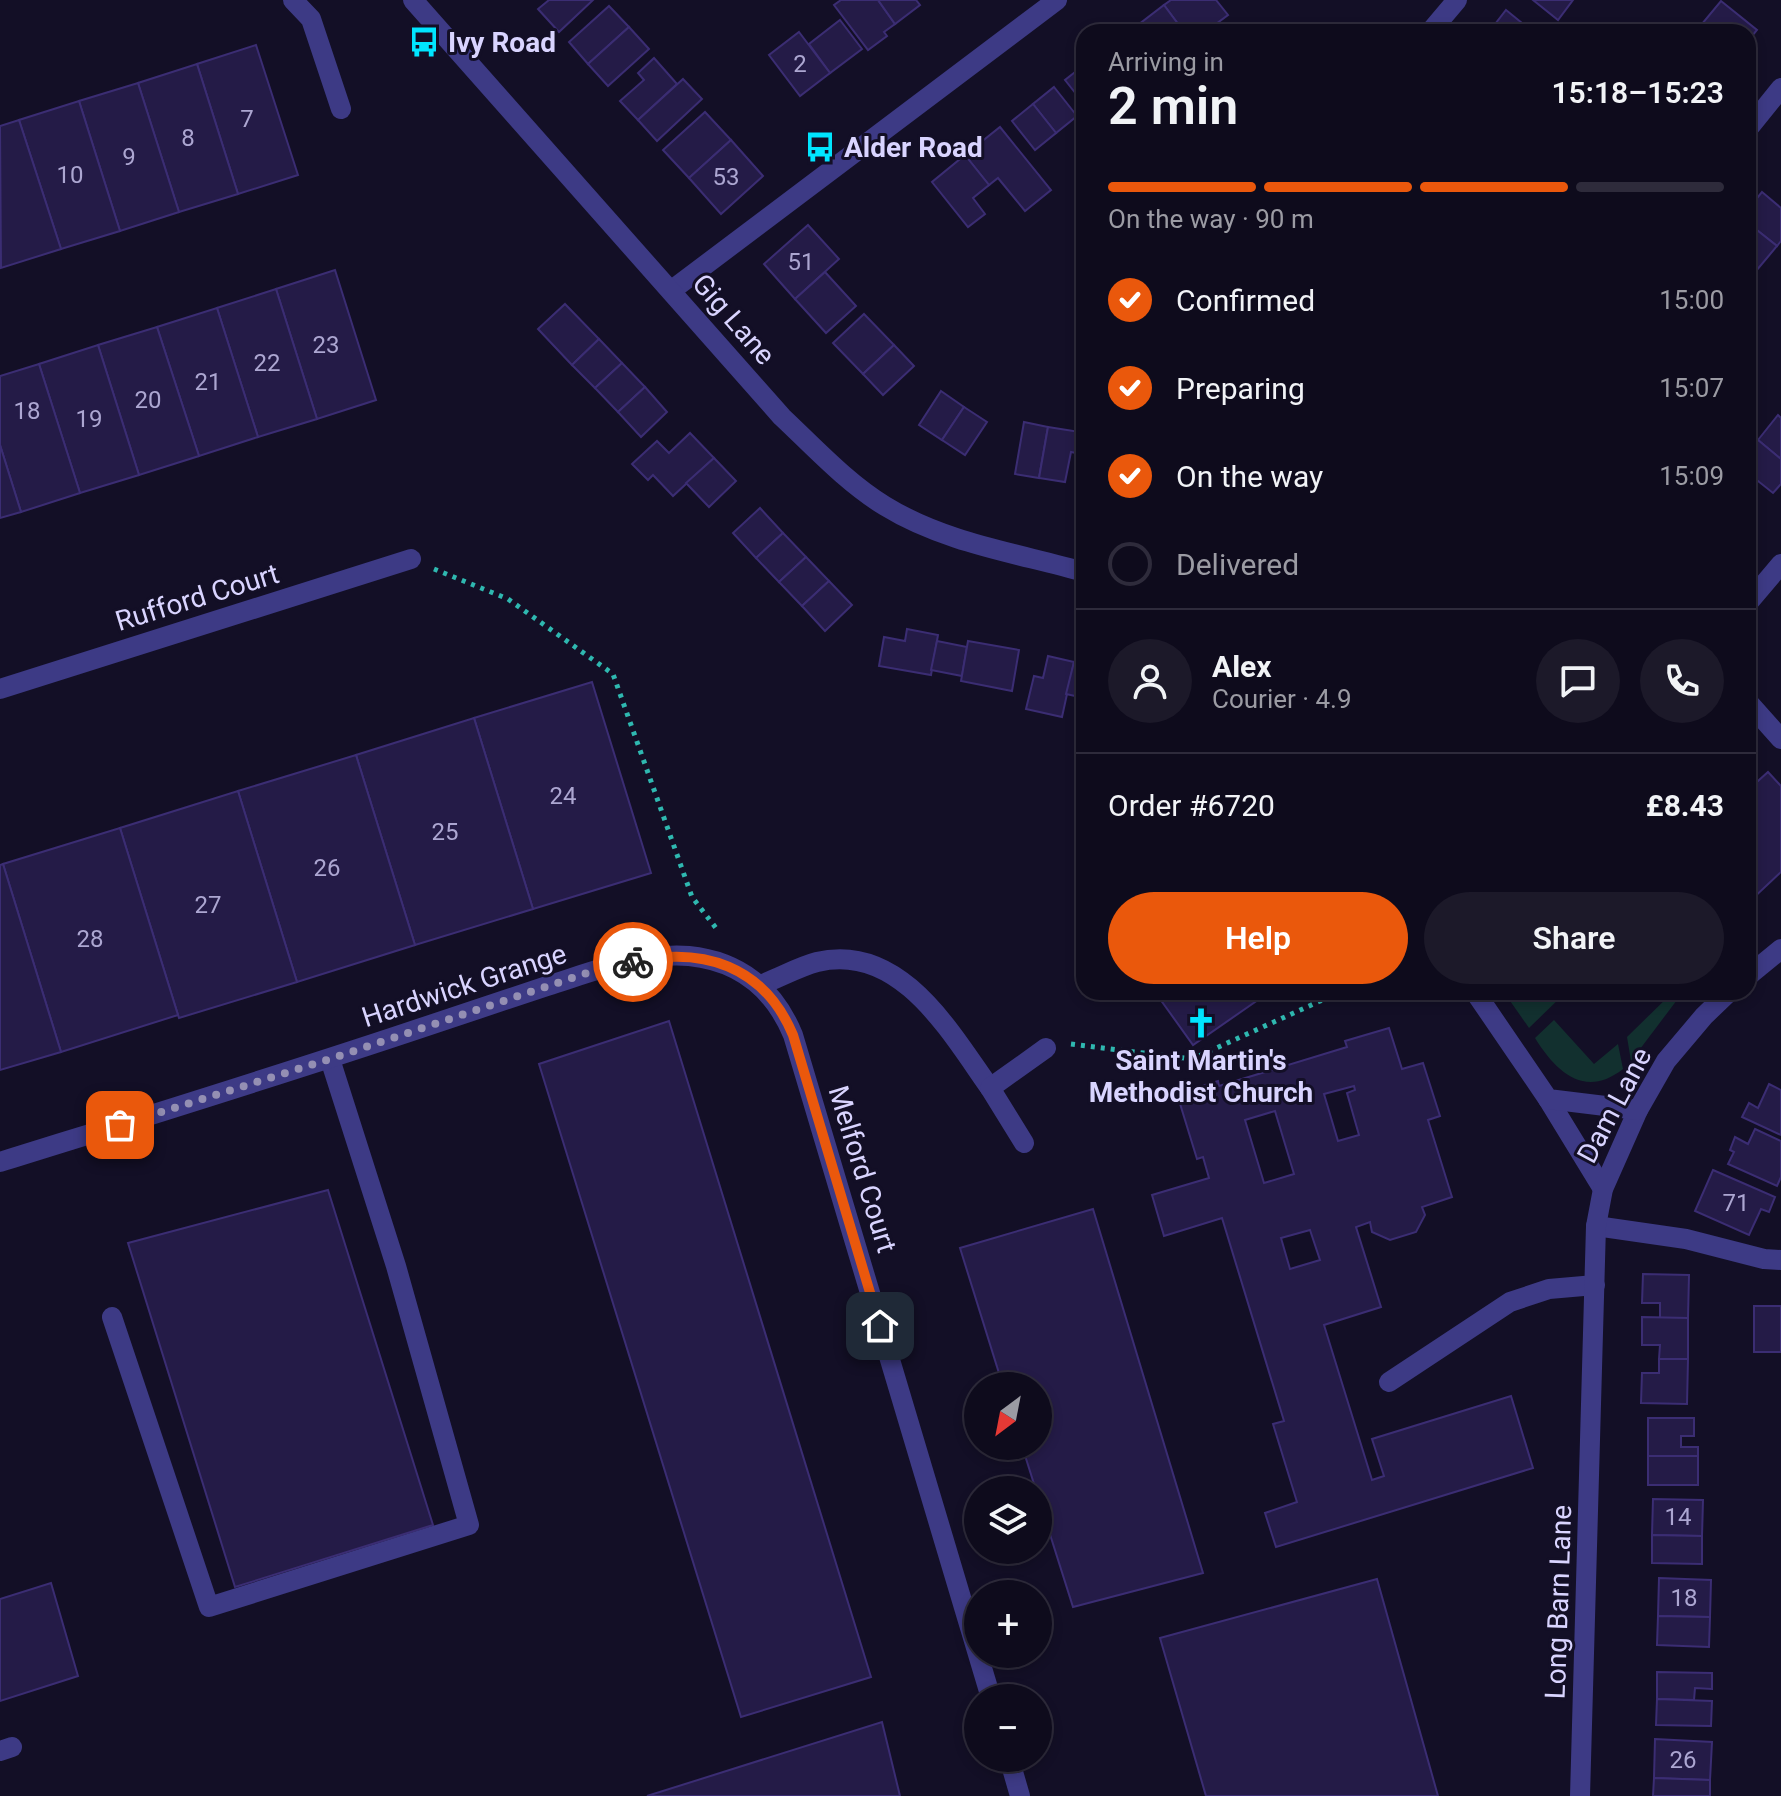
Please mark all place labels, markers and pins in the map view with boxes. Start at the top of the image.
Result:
bus stop icon: Ivy Road [407,25,441,59]
place label: Ivy Road [448,26,556,59]
bus stop icon: Alder Road [803,130,837,164]
place label: Alder Road [844,131,983,164]
church icon: Saint Martin's Methodist Church [1184,1006,1218,1040]
place label: Saint Martin's Methodist Church [1089,1044,1313,1109]
pin [86,1091,154,1159]
pin [846,1292,914,1360]

